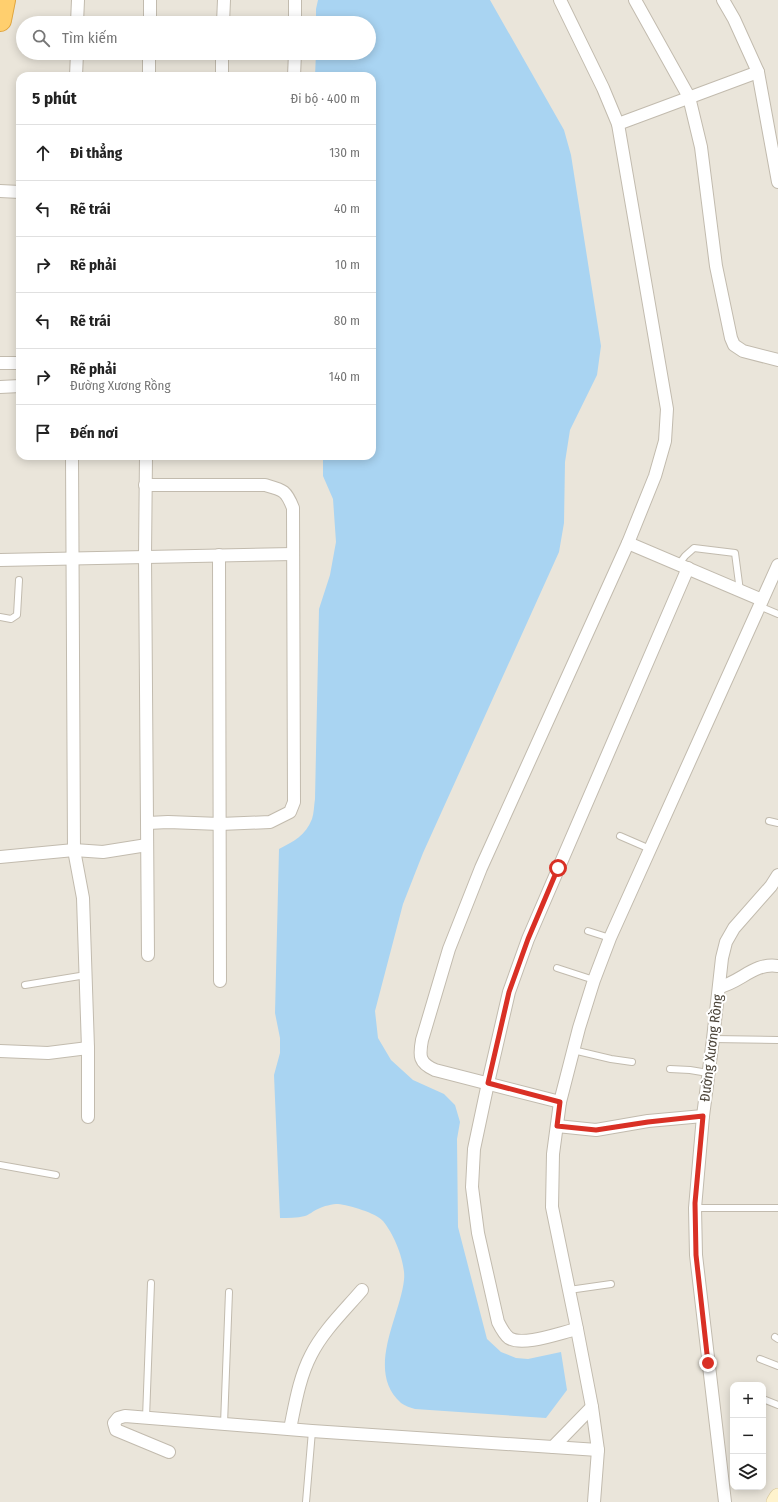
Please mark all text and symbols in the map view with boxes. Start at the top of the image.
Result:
search box [16,16,376,60]
icon: search [30,27,52,49]
text: Tìm kiếm [62,29,118,47]
text: 5 phút [32,88,77,109]
text: Đi bộ · 400 m [290,91,360,106]
icon: ahead [32,142,54,164]
text: Đi thẳng [70,144,122,162]
text: 130 m [329,145,360,160]
icon: left [32,198,54,220]
text: Rẽ trái [70,200,111,218]
text: 40 m [334,201,360,216]
icon: right [32,254,54,276]
text: Rẽ phải [70,256,116,274]
text: 10 m [335,257,360,272]
icon: left [32,310,54,332]
text: Rẽ trái [70,312,111,330]
text: 80 m [334,313,360,328]
text: Rẽ phải [70,360,116,378]
icon: right [32,366,54,388]
text: 140 m [329,369,360,384]
text: Đường Xương Rồng [70,378,171,393]
icon: arrive [32,422,54,444]
text: Đến nơi [70,424,118,442]
route start [549,859,567,877]
street label: Đường Xương Rồng [695,993,727,1103]
route end [699,1354,717,1372]
map controls [730,1382,766,1490]
button: + [730,1382,766,1418]
button: − [730,1418,766,1454]
button: layers [730,1454,766,1490]

